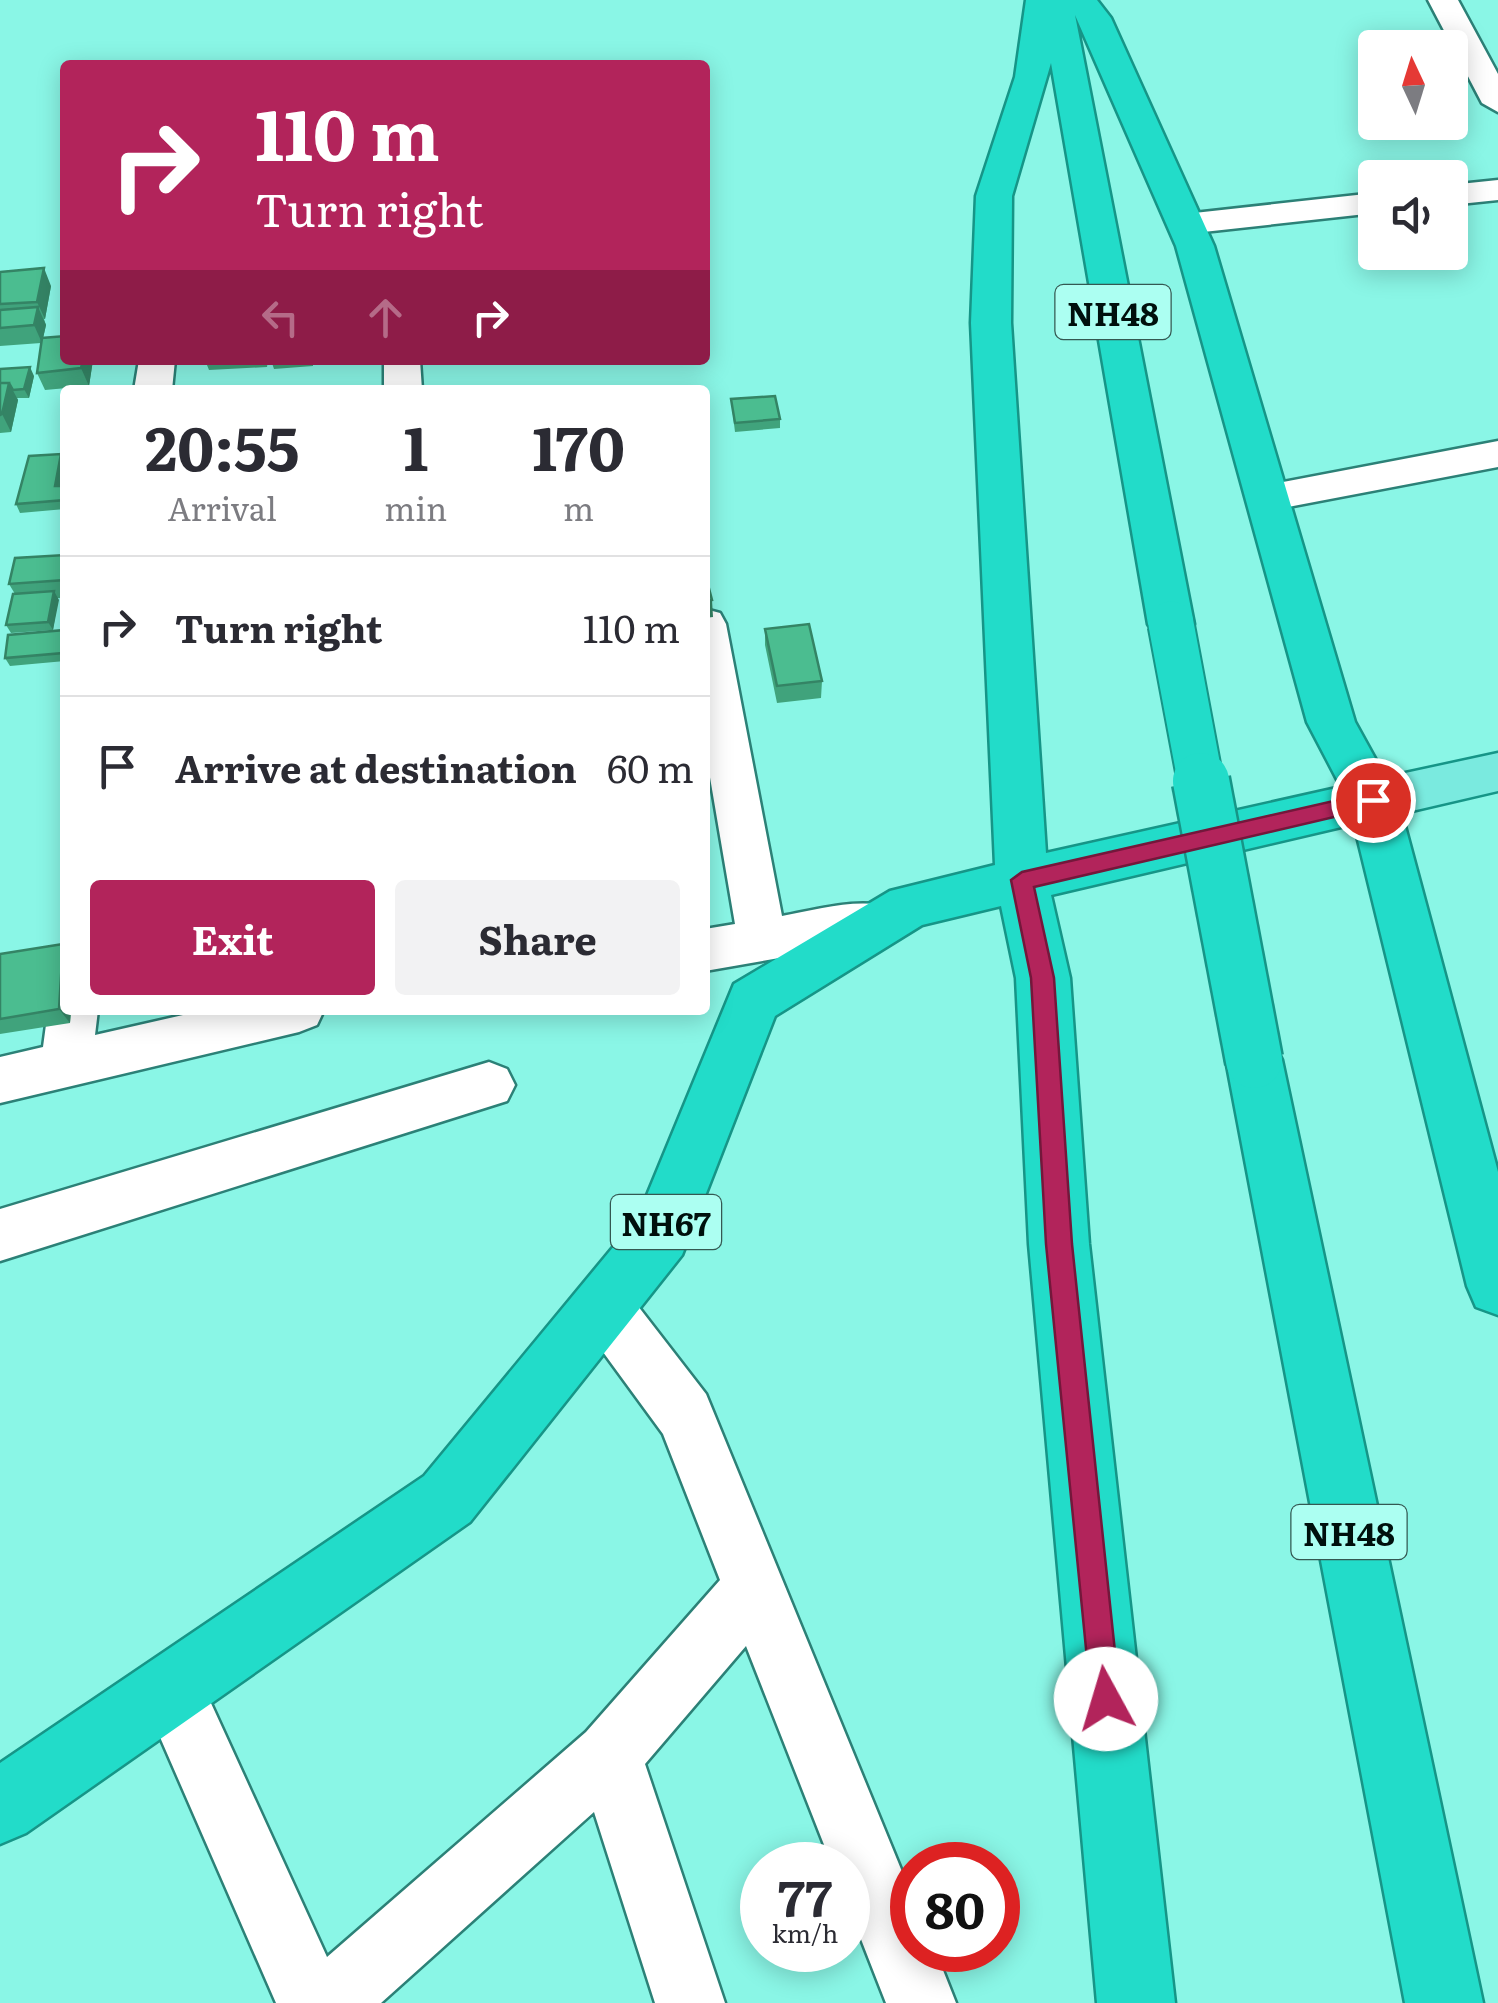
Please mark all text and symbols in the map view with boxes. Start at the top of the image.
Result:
north arrow [1358,30,1468,140]
map controls [1358,30,1468,270]
text: 110 m [255,79,440,183]
icon: right [90,100,220,230]
button: sound [1358,160,1468,270]
text: Turn right [255,174,483,241]
road number: NH48 [1056,285,1170,339]
icon: left [253,290,308,345]
icon: ahead [358,290,413,345]
icon: right [463,290,518,345]
text: 20:55 [145,400,299,489]
text: 1 [403,400,428,489]
text: 170 [532,400,625,489]
text: Arrival [168,483,277,531]
text: min [384,483,447,531]
text: m [563,483,594,531]
text: Turn right [175,598,382,655]
text: 110 m [583,598,680,655]
icon: right [90,599,145,654]
text: Arrive at destination [175,738,577,795]
text: 60 m [607,738,694,795]
icon: arrive [90,739,145,794]
pin [1331,758,1416,843]
icon: arrive [1346,773,1401,828]
button: Exit [90,880,375,995]
button: Share [395,880,680,995]
road number: NH67 [611,1195,721,1249]
road number: NH48 [1292,1505,1406,1559]
position arrow [1054,1647,1158,1751]
speed limit sign: 80 [890,1842,1020,1972]
text: 77 [778,1858,832,1932]
text: km/h [772,1914,838,1951]

